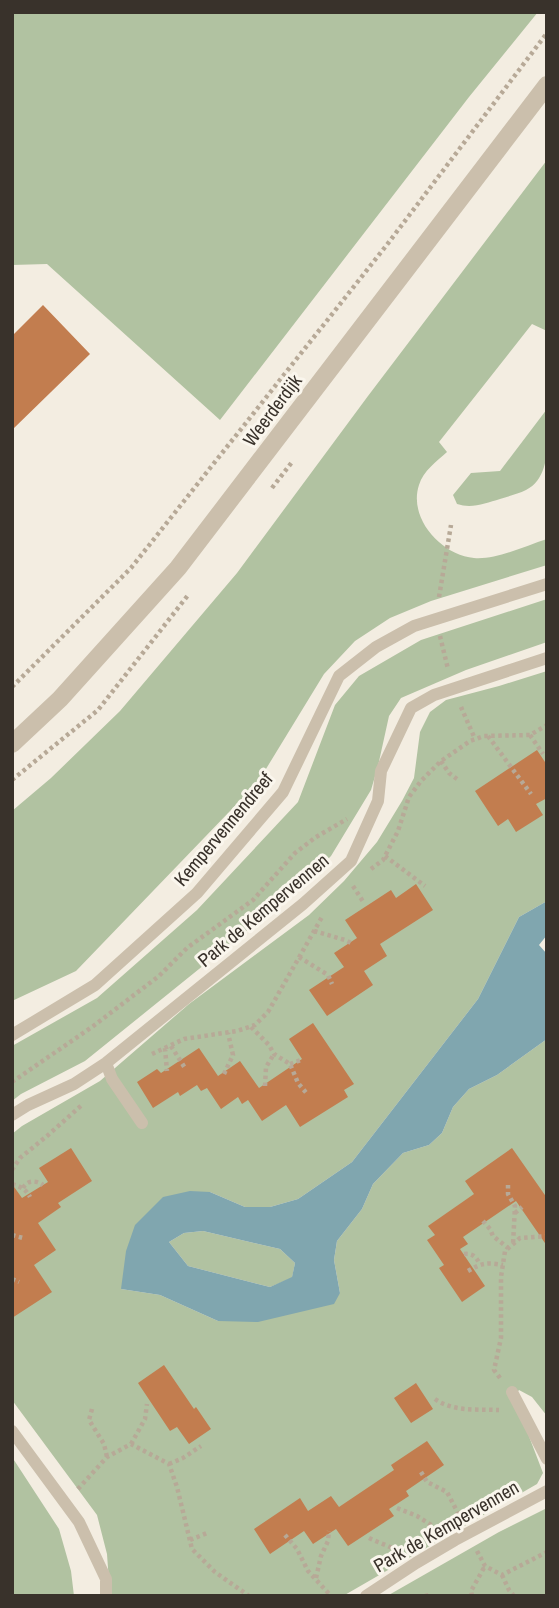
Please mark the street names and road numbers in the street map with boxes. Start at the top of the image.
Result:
street label: Weerderdijk [236,369,308,451]
street label: Kempervennendreef [168,766,279,891]
street label: Park de Kempervennen [192,847,334,973]
street label: Park de Kempervennen [369,1474,523,1578]

